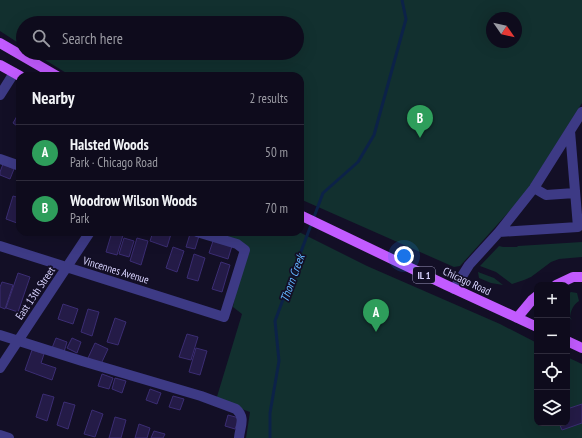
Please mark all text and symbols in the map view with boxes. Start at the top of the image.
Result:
north arrow [486,12,522,48]
search box [16,16,304,60]
icon: search [30,27,52,49]
text: Search here [62,29,123,48]
text: Nearby [32,87,75,109]
text: 2 results [249,90,288,107]
pin: B [407,105,433,138]
text: Halsted Woods [70,135,149,154]
text: A [42,144,48,161]
text: 50 m [265,144,288,161]
text: Park · Chicago Road [70,154,158,171]
text: Woodrow Wilson Woods [70,191,197,210]
text: B [42,200,48,217]
text: 70 m [265,200,288,217]
text: Park [70,210,89,227]
your location [394,246,414,266]
water label: Thorn Creek [276,251,308,304]
street label: Vincennes Avenue [80,253,151,287]
street label: East 13th Street [12,264,58,322]
street label: Chicago Road [441,264,493,298]
road number: IL 1 [413,267,435,283]
map controls [534,282,570,426]
button: + [534,282,570,318]
pin: A [363,299,389,332]
button: − [534,318,570,354]
button: locate [534,354,570,390]
button: layers [534,390,570,426]

